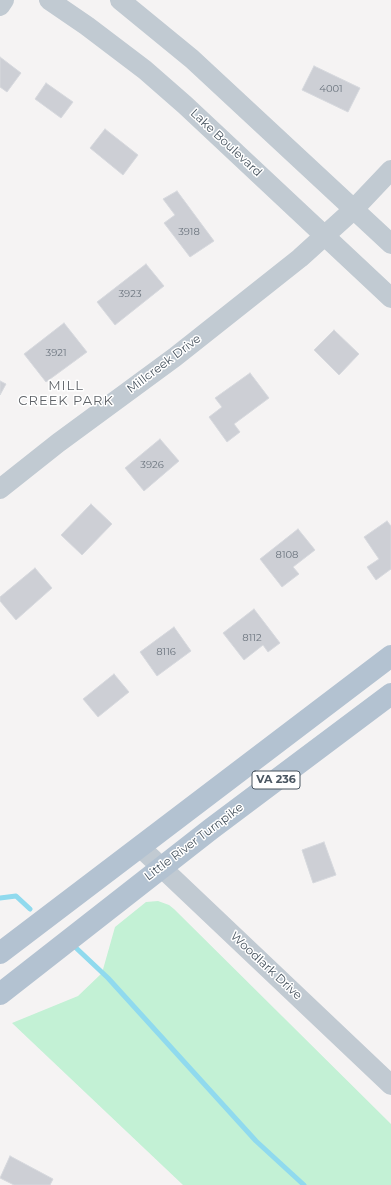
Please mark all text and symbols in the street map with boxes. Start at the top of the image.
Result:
house number: 4001 [319,83,343,95]
street label: Lake Boulevard [187,106,265,180]
house number: 3918 [178,226,200,238]
house number: 3923 [118,288,142,300]
street label: Millcreek Drive [124,332,204,396]
house number: 3921 [45,347,67,359]
district label: MILL CREEK PARK [18,378,114,409]
house number: 3926 [140,459,164,471]
house number: 8108 [276,549,298,561]
house number: 8112 [242,632,262,644]
house number: 8116 [156,646,176,658]
road number: VA 236 [252,771,300,789]
street label: Little River Turnpike [142,800,246,884]
street label: Woodlark Drive [227,929,305,1003]

